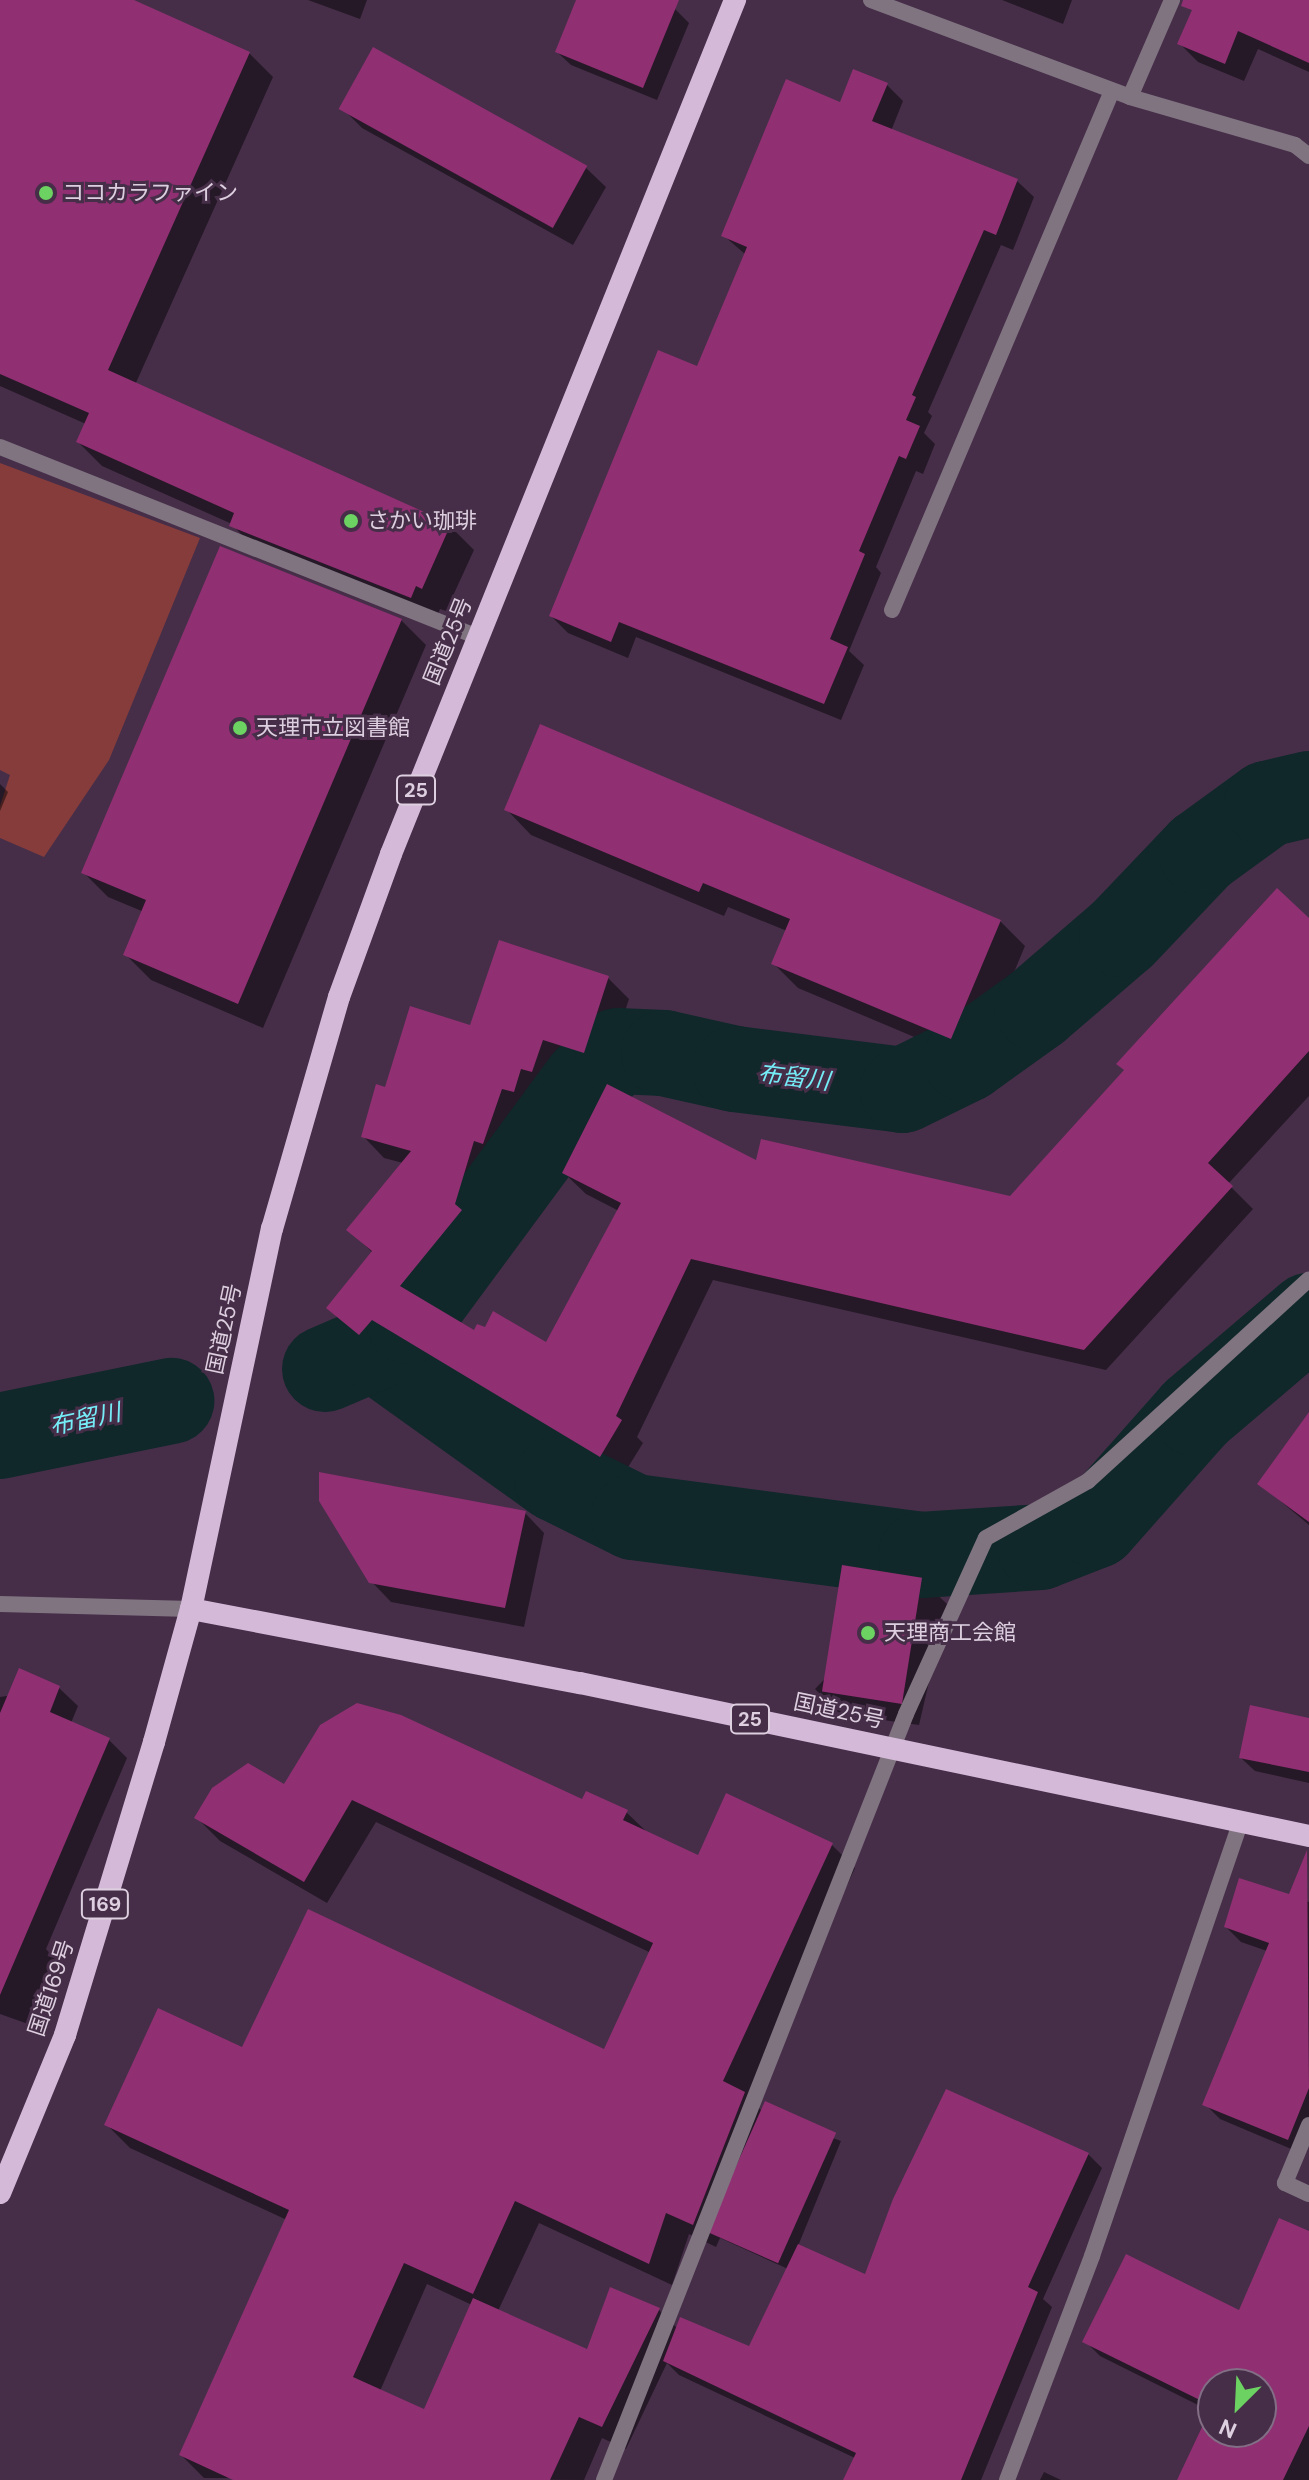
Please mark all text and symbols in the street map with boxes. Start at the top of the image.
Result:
place label: ココカラファイン [62,180,238,206]
marker: ココカラファイン [37,184,55,202]
place label: さかい珈琲 [367,508,477,534]
marker: さかい珈琲 [342,512,360,530]
street label: 国道25号 [419,593,477,689]
place label: 天理市立図書館 [256,715,410,741]
marker: 天理市立図書館 [231,719,249,737]
road number: 25 [396,774,436,806]
water label: 布留川 [757,1058,831,1096]
street label: 国道25号 [202,1281,246,1377]
water label: 布留川 [47,1397,123,1441]
place label: 天理商工会館 [884,1620,1016,1646]
marker: 天理商工会館 [859,1624,877,1642]
street label: 国道25号 [791,1689,887,1733]
road number: 25 [730,1703,770,1735]
road number: 169 [79,1888,131,1920]
street label: 国道169号 [23,1936,79,2040]
north arrow [1197,2368,1277,2448]
text: N [1215,2412,1241,2445]

